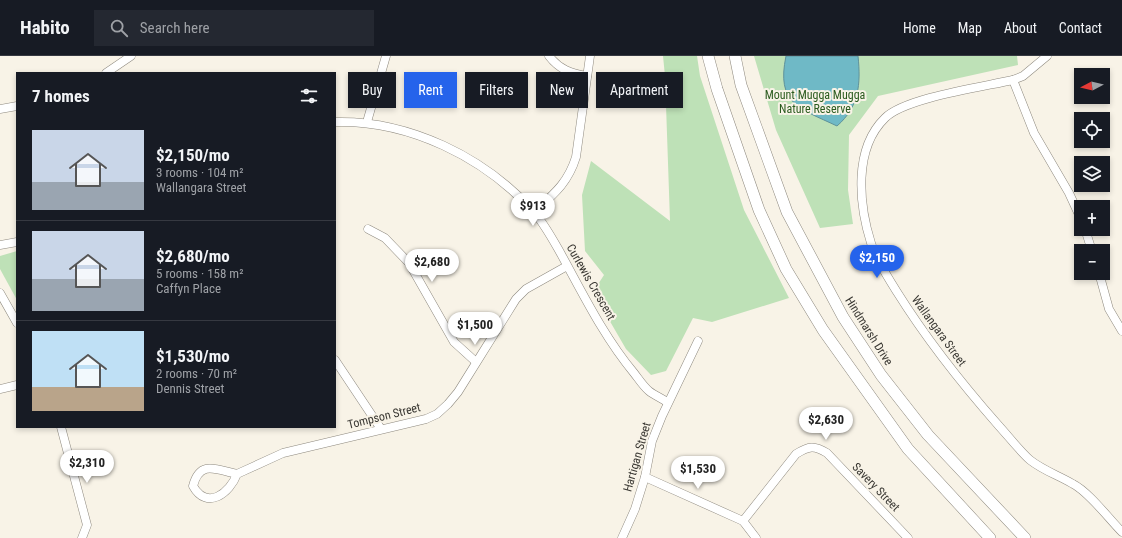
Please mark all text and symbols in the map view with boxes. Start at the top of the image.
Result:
search box [94,10,374,46]
text: Habito [20,16,70,39]
icon: search [108,17,130,39]
text: Search here [140,19,210,37]
text: Home [903,20,936,36]
text: Map [958,20,982,36]
text: About [1004,20,1037,36]
text: Contact [1059,20,1102,36]
north arrow [1074,68,1110,104]
map controls [1074,68,1110,280]
chip: Buy [348,72,396,108]
chip: Rent [404,72,457,108]
chip: Filters [465,72,528,108]
chip: New [536,72,588,108]
chip: Apartment [596,72,683,108]
icon: filters [298,85,320,107]
text: 7 homes [32,86,90,106]
park label: Mount Mugga Mugga Nature Reserve [765,88,866,116]
button: locate [1074,112,1110,148]
text: $2,150/mo [156,145,230,165]
icon: home [64,146,112,194]
button: layers [1074,156,1110,192]
text: 3 rooms · 104 m² [156,165,243,180]
text: Wallangara Street [156,180,246,195]
pin: $913 [509,193,557,227]
text: $913 [520,198,546,213]
button: + [1074,200,1110,236]
street label: Curlewis Crescent [564,242,619,323]
button: − [1074,244,1110,280]
pin: $2,150 [844,245,910,279]
text: $2,680/mo [156,246,230,266]
icon: home [64,247,112,295]
pin: $2,680 [399,249,465,283]
text: $2,150 [859,250,895,265]
text: $2,680 [414,254,450,269]
text: 5 rooms · 158 m² [156,266,243,281]
text: Caffyn Place [156,281,221,296]
street label: Wallangara Street [909,293,969,369]
street label: Hindmarsh Drive [842,294,896,368]
pin: $1,500 [442,312,508,346]
text: $1,500 [457,317,493,332]
text: $1,530/mo [156,346,230,366]
icon: home [64,347,112,395]
text: 2 rooms · 70 m² [156,366,237,381]
text: Dennis Street [156,381,224,396]
street label: Tompson Street [346,400,422,432]
pin: $2,630 [793,407,859,441]
text: $2,630 [808,412,844,427]
street label: Hartigan Street [620,420,654,493]
pin: $2,310 [54,450,120,484]
text: $2,310 [69,455,105,470]
pin: $1,530 [665,456,731,490]
street label: Savery Street [849,460,903,515]
text: $1,530 [680,461,716,476]

